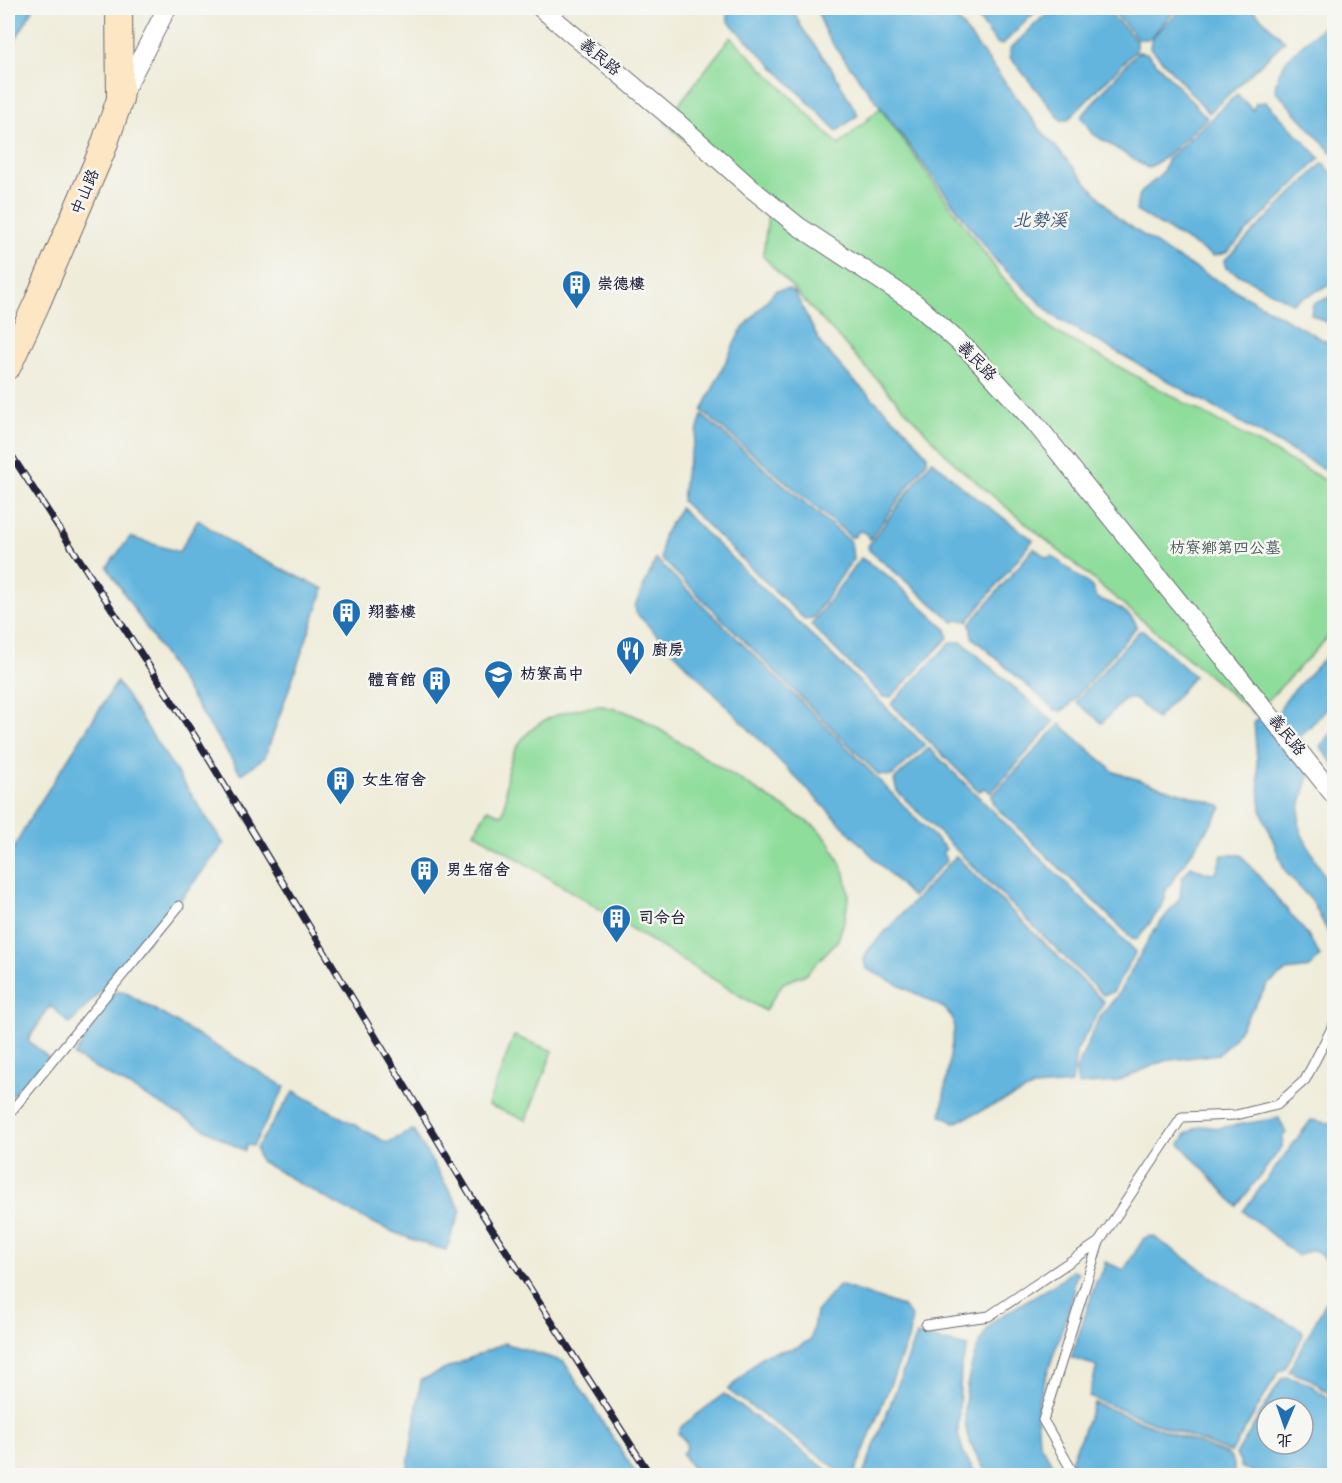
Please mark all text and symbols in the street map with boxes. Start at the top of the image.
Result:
street label: 義民路 [576,35,624,79]
street label: 中山路 [67,166,103,218]
water label: 北勢溪 [1013,210,1068,231]
building icon: 崇德樓 [560,268,592,310]
place label: 崇德樓 [597,275,645,293]
street label: 義民路 [954,337,1000,385]
park label: 枋寮鄉第四公墓 [1169,539,1281,557]
building icon: 翔藝樓 [331,596,363,638]
place label: 翔藝樓 [368,603,416,621]
restaurant icon: 廚房 [615,634,647,676]
place label: 廚房 [652,641,684,659]
school or university icon: 枋寮高中 [483,658,515,700]
building icon: 體育館 [421,664,453,706]
place label: 枋寮高中 [520,665,584,683]
place label: 體育館 [368,671,416,689]
street label: 義民路 [1265,711,1309,759]
building icon: 女生宿舍 [325,764,357,806]
place label: 女生宿舍 [362,771,426,789]
building icon: 男生宿舍 [409,854,441,896]
place label: 男生宿舍 [446,861,510,879]
building icon: 司令台 [601,902,633,944]
place label: 司令台 [638,909,686,927]
north arrow [1255,1396,1315,1456]
text: 北 [1276,1431,1293,1449]

